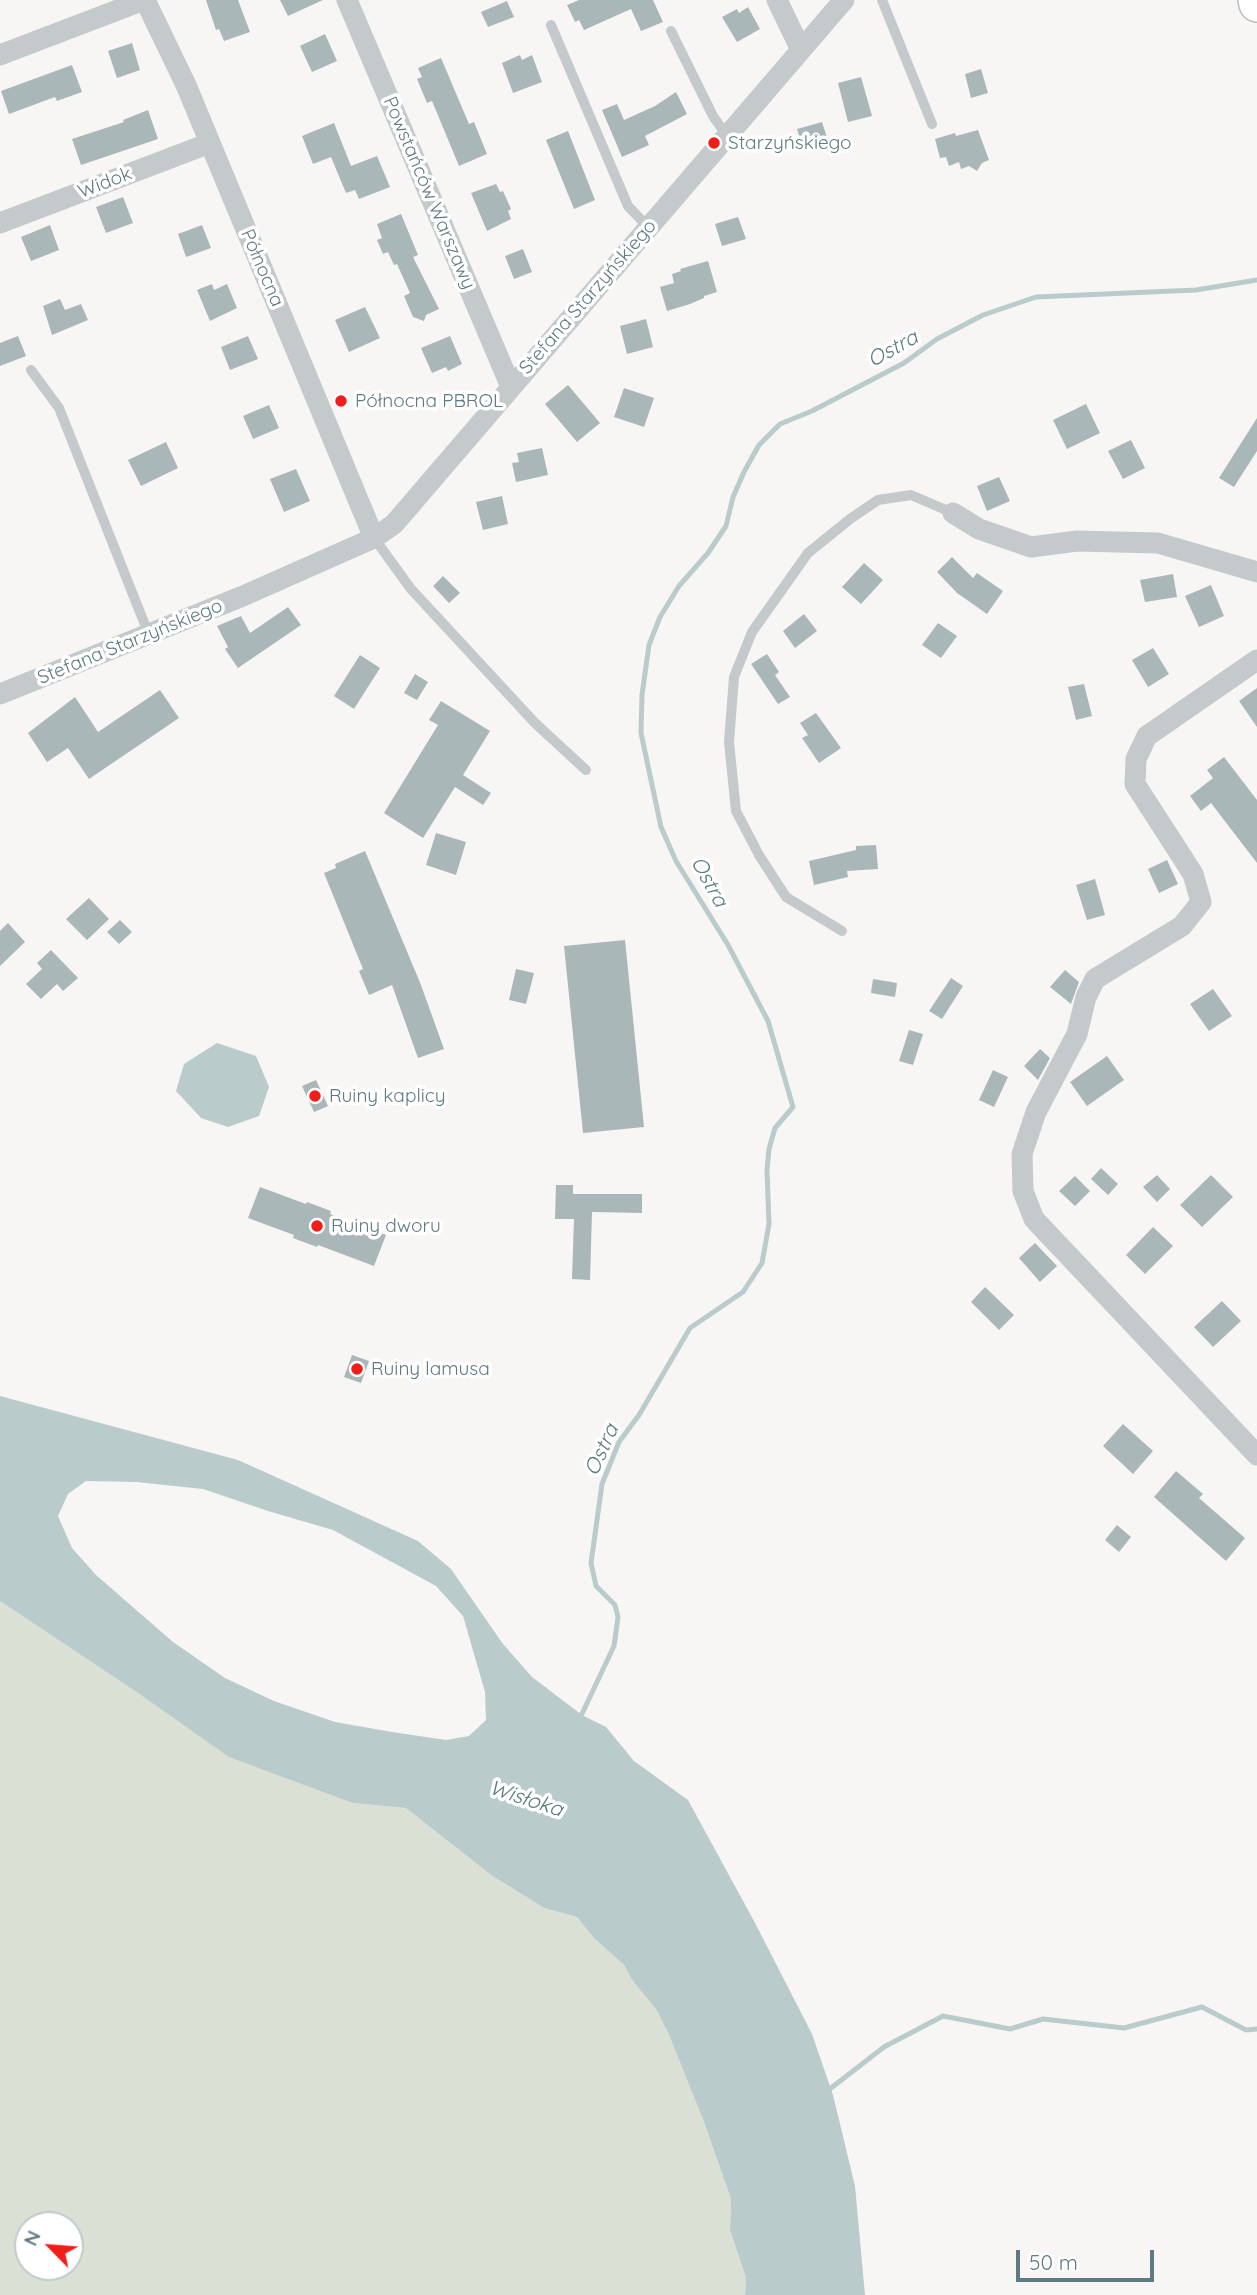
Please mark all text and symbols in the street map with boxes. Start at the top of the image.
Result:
street label: Powstańców Warszawy [378,93,480,293]
place label: Starzyńskiego [728,132,852,154]
marker: Starzyńskiego [706,135,722,151]
street label: Widok [75,162,135,204]
street label: Stefana Starzyńskiego [515,215,661,379]
street label: Północna [235,226,289,310]
water label: Ostra [863,325,923,373]
place label: Północna PBROL [355,390,503,412]
marker: Północna PBROL [333,393,349,409]
street label: Stefana Starzyńskiego [34,594,226,690]
water label: Ostra [685,852,733,912]
place label: Ruiny kaplicy [329,1085,445,1107]
marker: Ruiny kaplicy [307,1088,323,1104]
place label: Ruiny dworu [331,1215,441,1237]
marker: Ruiny dworu [309,1218,325,1234]
place label: Ruiny lamusa [371,1358,490,1380]
marker: Ruiny lamusa [349,1361,365,1377]
water label: Ostra [580,1420,624,1480]
water label: Wisłoka [486,1775,566,1823]
north arrow [14,2211,84,2281]
text: N [18,2227,46,2249]
scale bar [1019,2236,1157,2280]
text: 50 m [1029,2249,1078,2275]

